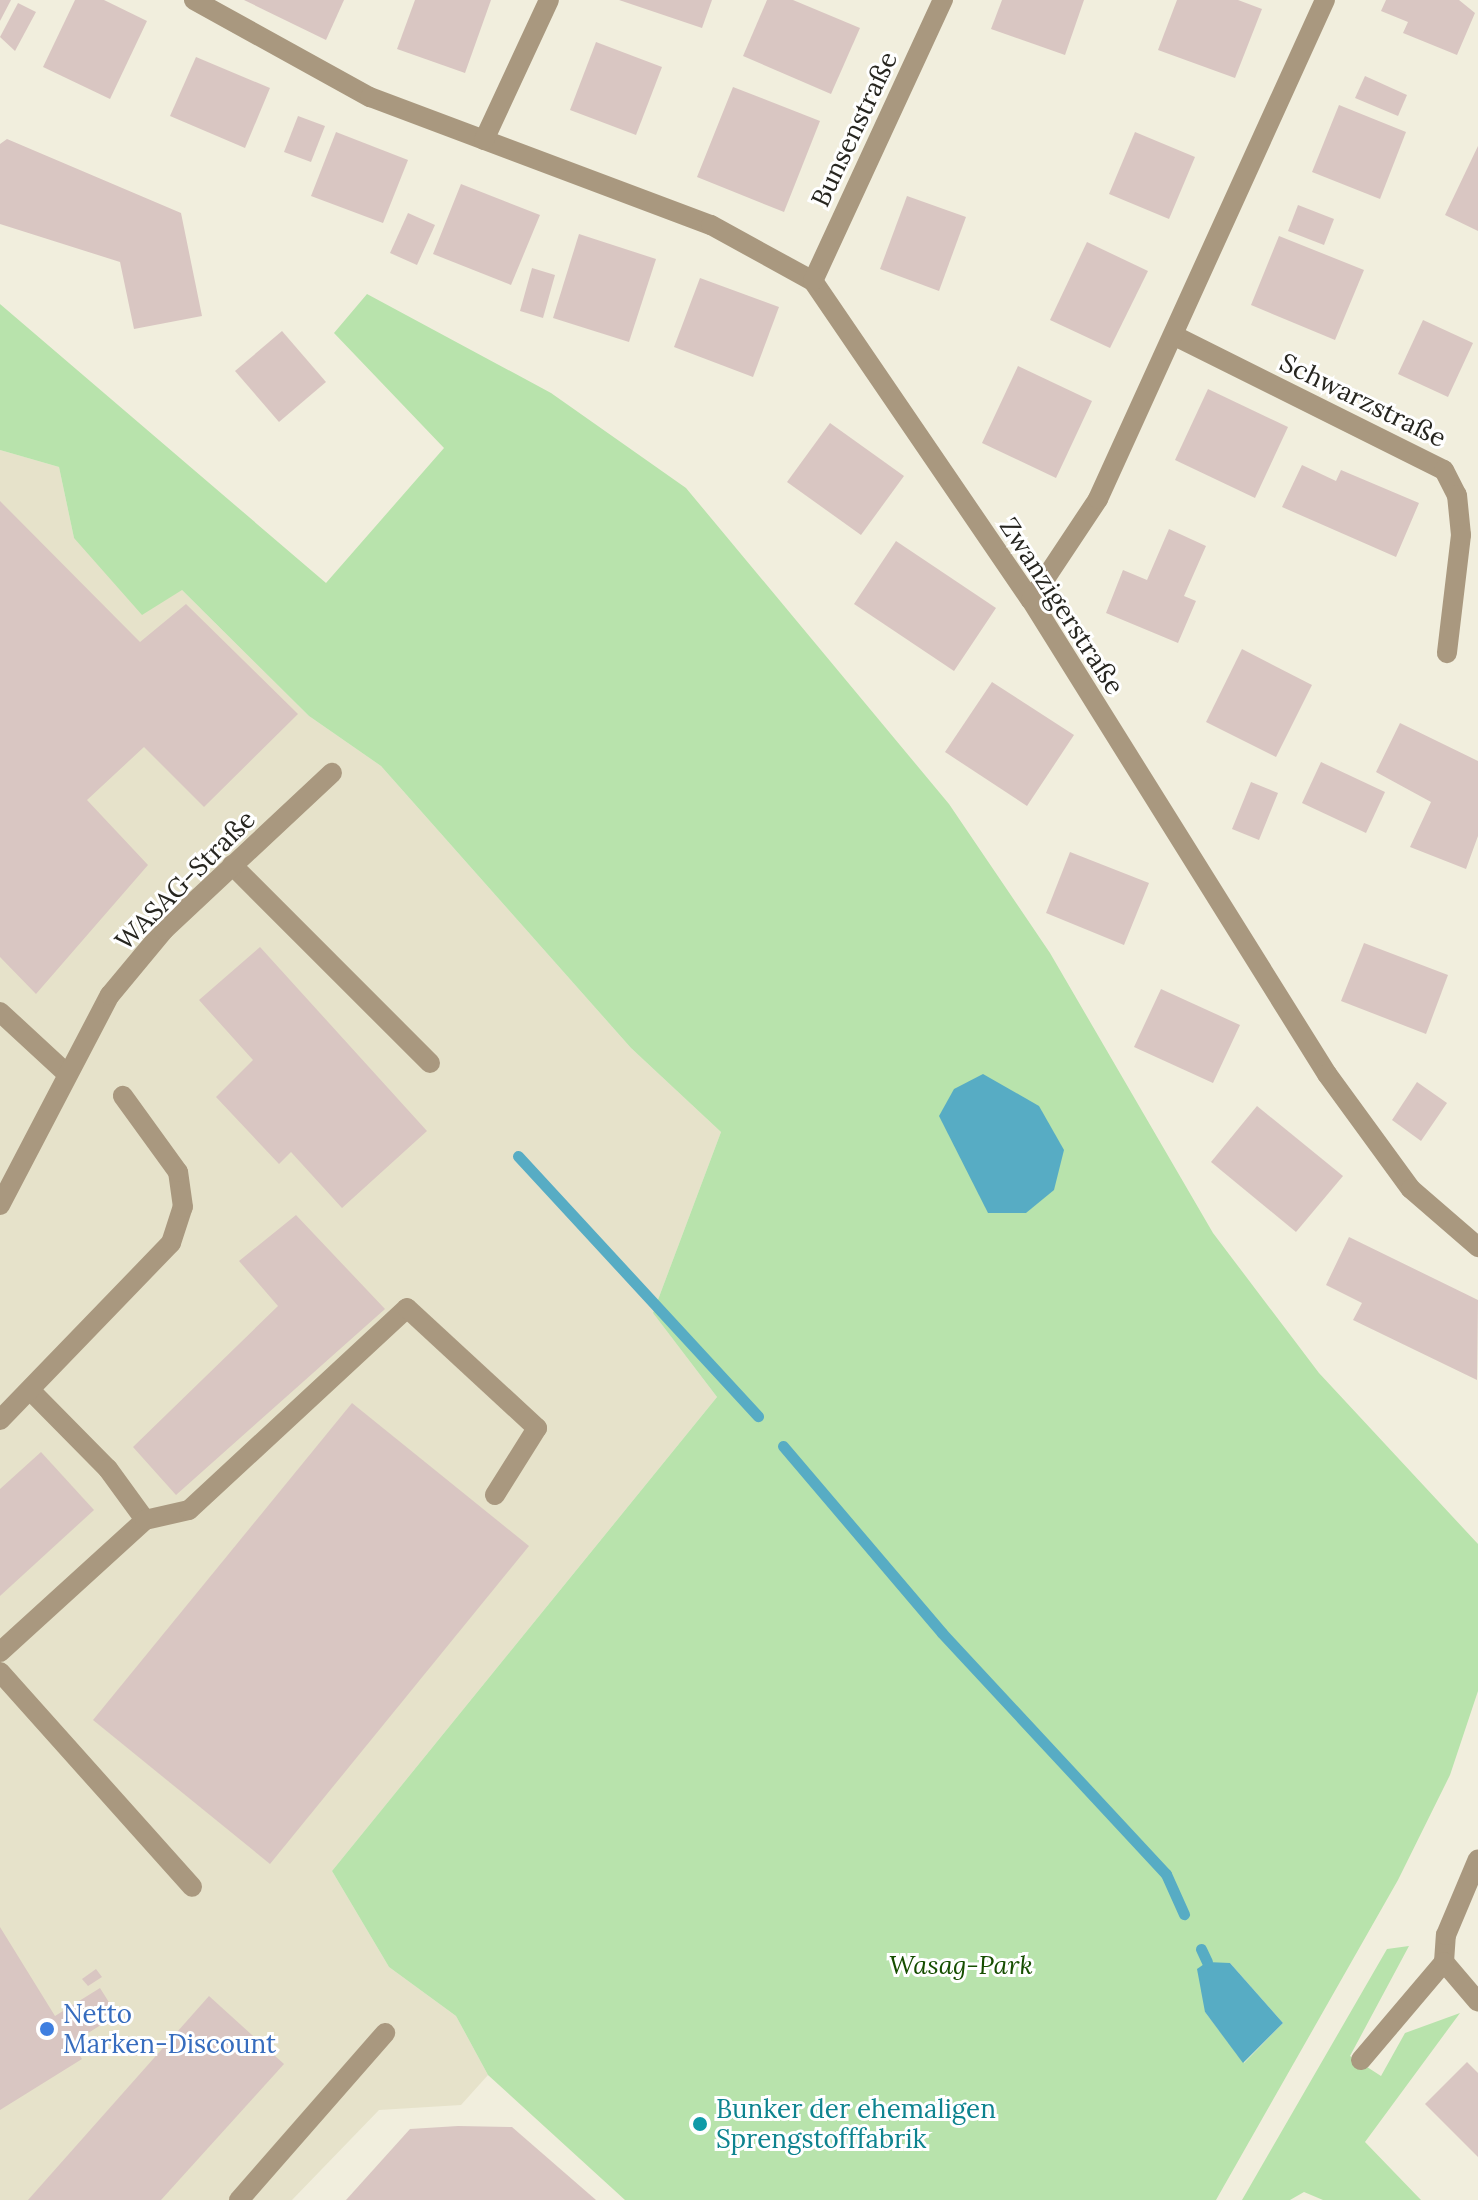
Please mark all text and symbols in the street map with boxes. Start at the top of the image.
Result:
street label: Bunsenstraße [804,46,904,212]
street label: Schwarzstraße [1275,346,1451,454]
street label: Zwanzigerstraße [993,512,1131,700]
street label: WASAG-Straße [109,804,261,956]
park label: Wasag-Park [889,1949,1033,1981]
place label: Netto Marken-Discount [63,1998,276,2060]
marker: Netto Marken-Discount [38,2020,56,2038]
place label: Bunker der ehemaligen Sprengstofffabrik [716,2093,996,2154]
marker: Bunker der ehemaligen Sprengstofffabrik [691,2115,709,2133]

